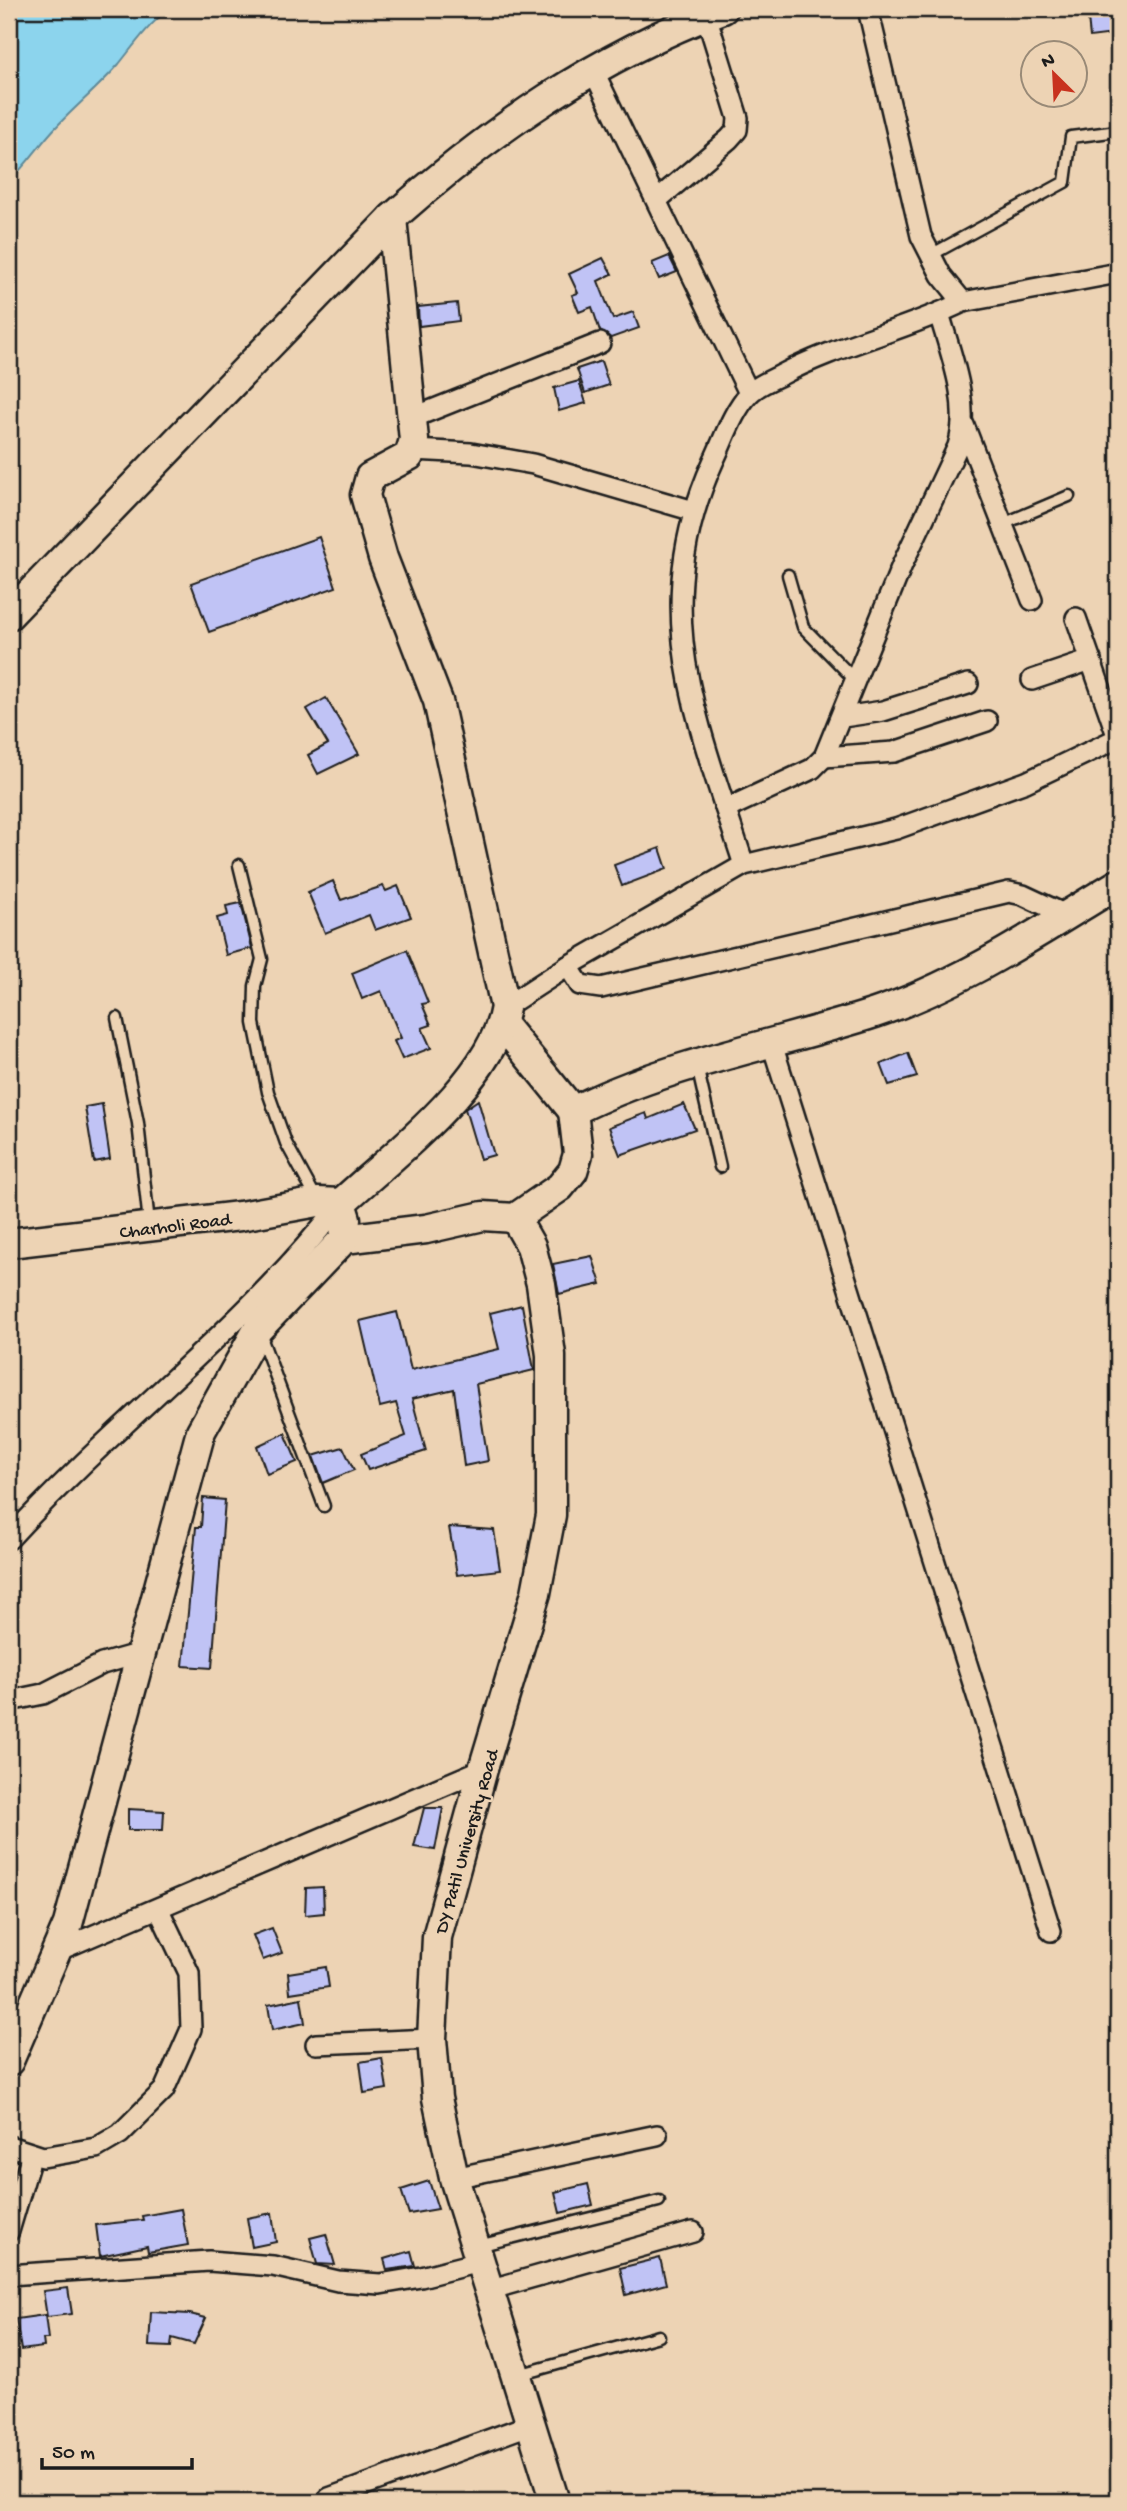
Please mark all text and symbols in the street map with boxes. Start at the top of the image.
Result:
north arrow [1018,38,1088,108]
text: N [1038,49,1059,75]
street label: Charholi Road [118,1209,234,1246]
street label: DY Patil University Road [430,1745,506,1939]
scale bar [42,2427,192,2471]
text: 50 m [52,2442,95,2467]

